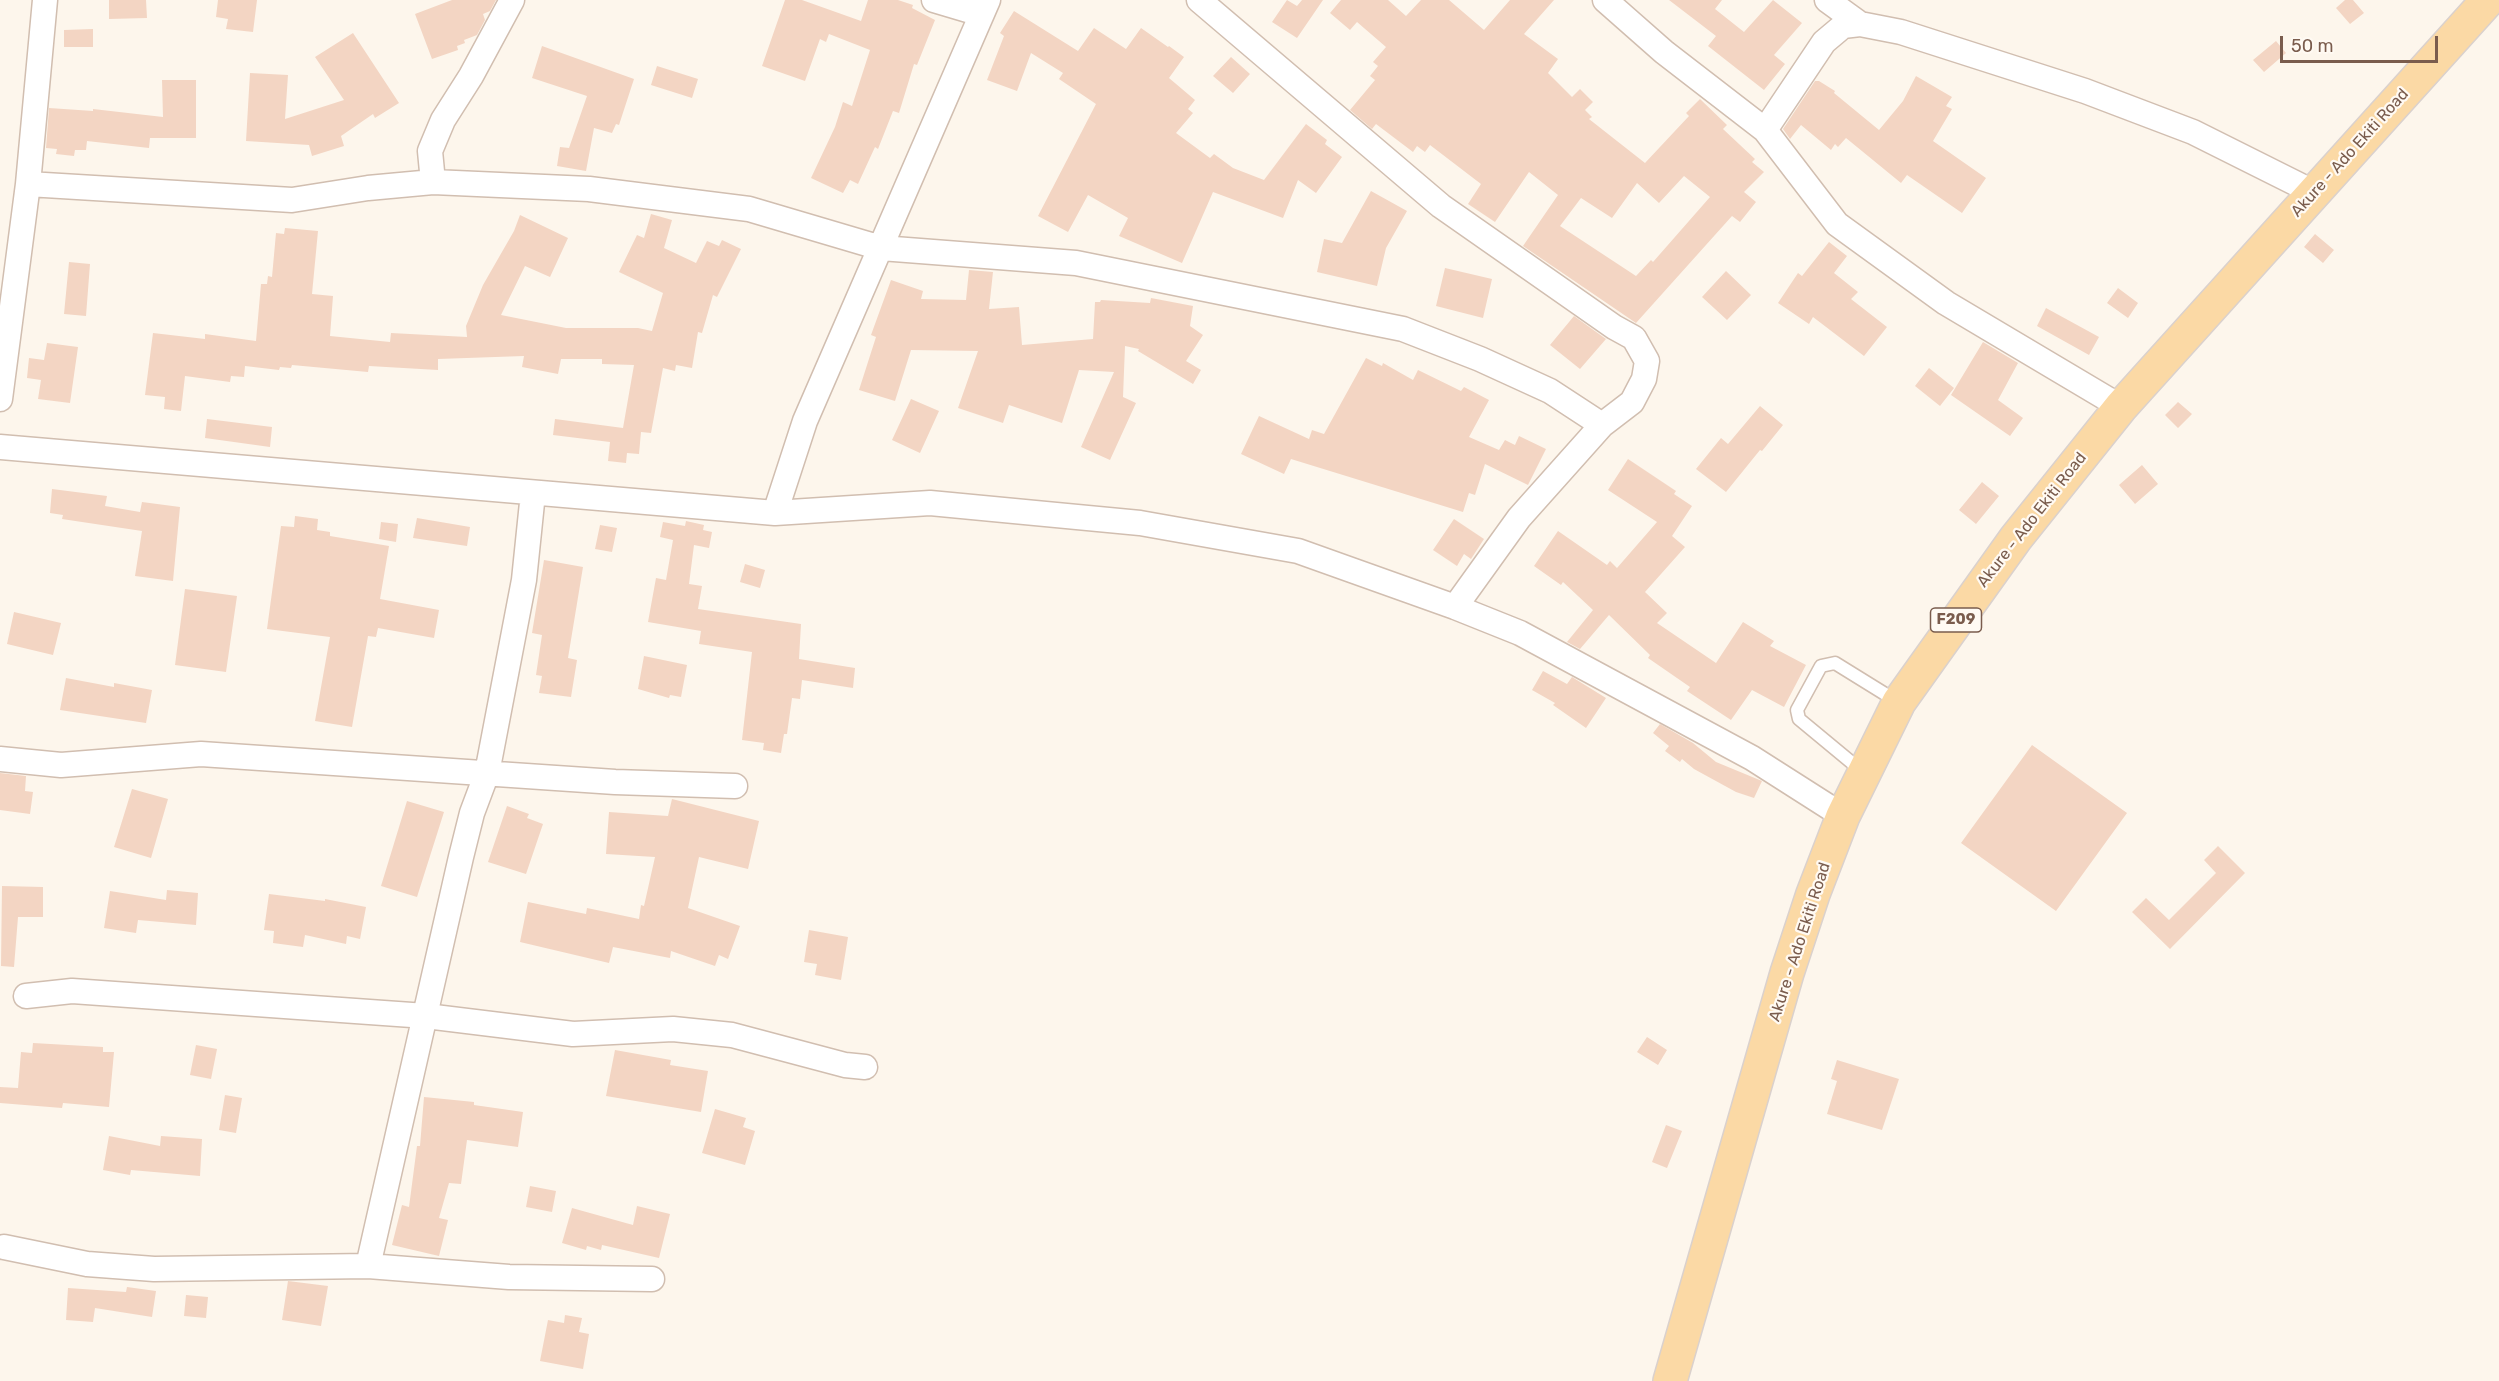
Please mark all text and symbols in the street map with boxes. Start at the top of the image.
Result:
scale bar [2283,24,2440,62]
text: 50 m [2291,35,2334,57]
street label: Akure - Ado Ekiti Road [2287,85,2413,221]
street label: Akure - Ado Ekiti Road [1973,449,2091,591]
road number: F209 [1930,608,1982,632]
street label: Akure - Ado Ekiti Road [1765,860,1835,1024]

